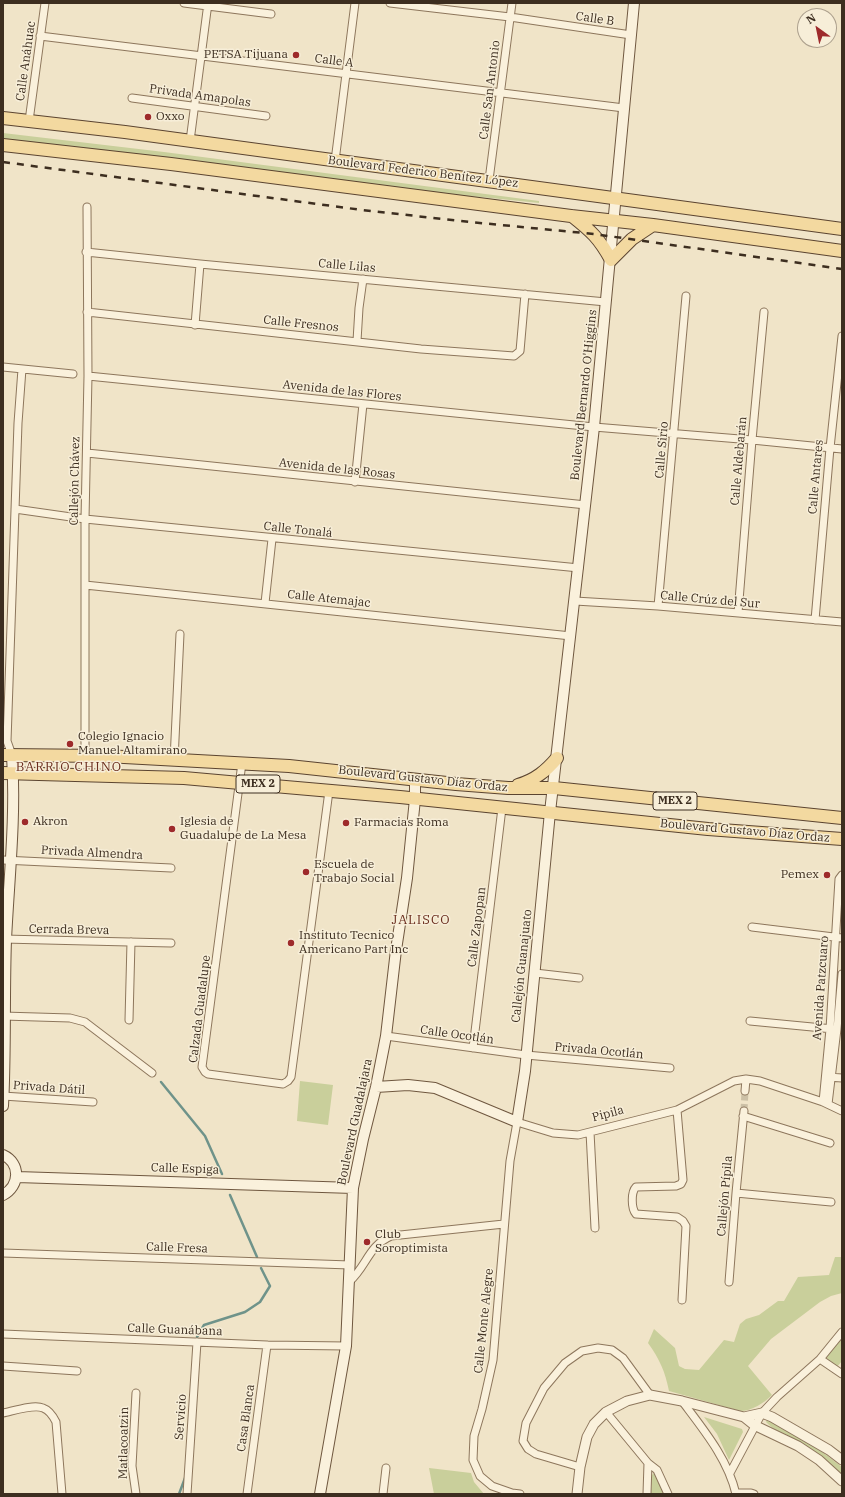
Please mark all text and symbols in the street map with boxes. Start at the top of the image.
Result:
north arrow [797,8,837,48]
street label: Calle B [575,9,615,29]
text: N [804,11,818,27]
street label: Calle Anáhuac [13,20,39,102]
street label: Calle San Antonio [477,40,503,140]
place label: PETSA Tijuana [204,48,288,62]
marker: PETSA Tijuana [291,50,301,60]
street label: Calle A [314,51,354,71]
street label: Privada Amapolas [148,82,252,110]
place label: Oxxo [156,110,185,124]
marker: Oxxo [143,112,153,122]
street label: Boulevard Federico Benítez López [327,153,519,191]
street label: Calle Lilas [318,256,376,276]
street label: Boulevard Bernardo O'Higgins [568,309,600,481]
street label: Calle Fresnos [263,313,339,335]
street label: Avenida de las Flores [282,378,402,404]
street label: Calle Aldebarán [728,416,750,506]
street label: Calle Sirio [652,421,672,479]
street label: Callejón Chávez [67,436,83,526]
street label: Calle Antares [806,439,826,515]
street label: Avenida de las Rosas [278,456,396,482]
street label: Calle Tonalá [263,519,333,541]
street label: Calle Atemajac [287,587,371,611]
street label: Calle Crúz del Sur [660,588,760,612]
place label: Colegio Ignacio Manuel Altamirano [78,730,187,758]
marker: Colegio Ignacio Manuel Altamirano [65,739,75,749]
district label: BARRIO CHINO [16,759,122,775]
street label: Boulevard Gustavo Díaz Ordaz [338,763,508,795]
road number: MEX 2 [236,775,280,793]
road number: MEX 2 [653,792,697,810]
place label: Akron [33,815,68,829]
place label: Iglesia de Guadalupe de La Mesa [180,815,306,843]
place label: Farmacias Roma [354,816,449,830]
street label: Boulevard Gustavo Díaz Ordaz [660,816,830,846]
marker: Akron [20,817,30,827]
marker: Farmacias Roma [341,818,351,828]
marker: Iglesia de Guadalupe de La Mesa [167,824,177,834]
street label: Privada Almendra [41,843,143,863]
place label: Escuela de Trabajo Social [314,858,394,886]
marker: Escuela de Trabajo Social [301,867,311,877]
place label: Pemex [781,868,819,882]
marker: Pemex [822,870,832,880]
street label: Calle Zapopan [465,886,489,968]
street label: Callejón Guanajuato [509,909,535,1023]
district label: JALISCO [392,912,450,928]
street label: Cerrada Breva [29,922,109,938]
place label: Instituto Tecnico Americano Part Inc [299,929,408,957]
street label: Avenida Patzcuaro [810,935,832,1041]
marker: Instituto Tecnico Americano Part Inc [286,938,296,948]
street label: Calzada Guadalupe [186,954,214,1064]
street label: Calle Ocotlán [419,1023,495,1047]
street label: Privada Ocotlán [554,1040,644,1062]
street label: Boulevard Guadalajara [335,1057,375,1187]
street label: Privada Dátil [12,1078,86,1098]
street label: Pipila [590,1103,626,1125]
street label: Callejón Pípila [714,1155,736,1237]
street label: Calle Espiga [151,1161,219,1177]
place label: Club Soroptimista [375,1228,448,1256]
marker: Club Soroptimista [362,1237,372,1247]
street label: Calle Fresa [146,1240,208,1256]
street label: Calle Monte Alegre [471,1268,497,1374]
street label: Calle Guanábana [127,1321,223,1339]
street label: Casa Blanca [234,1383,258,1453]
street label: Servicio [172,1394,190,1440]
street label: Matlacoatzin [116,1407,132,1479]

